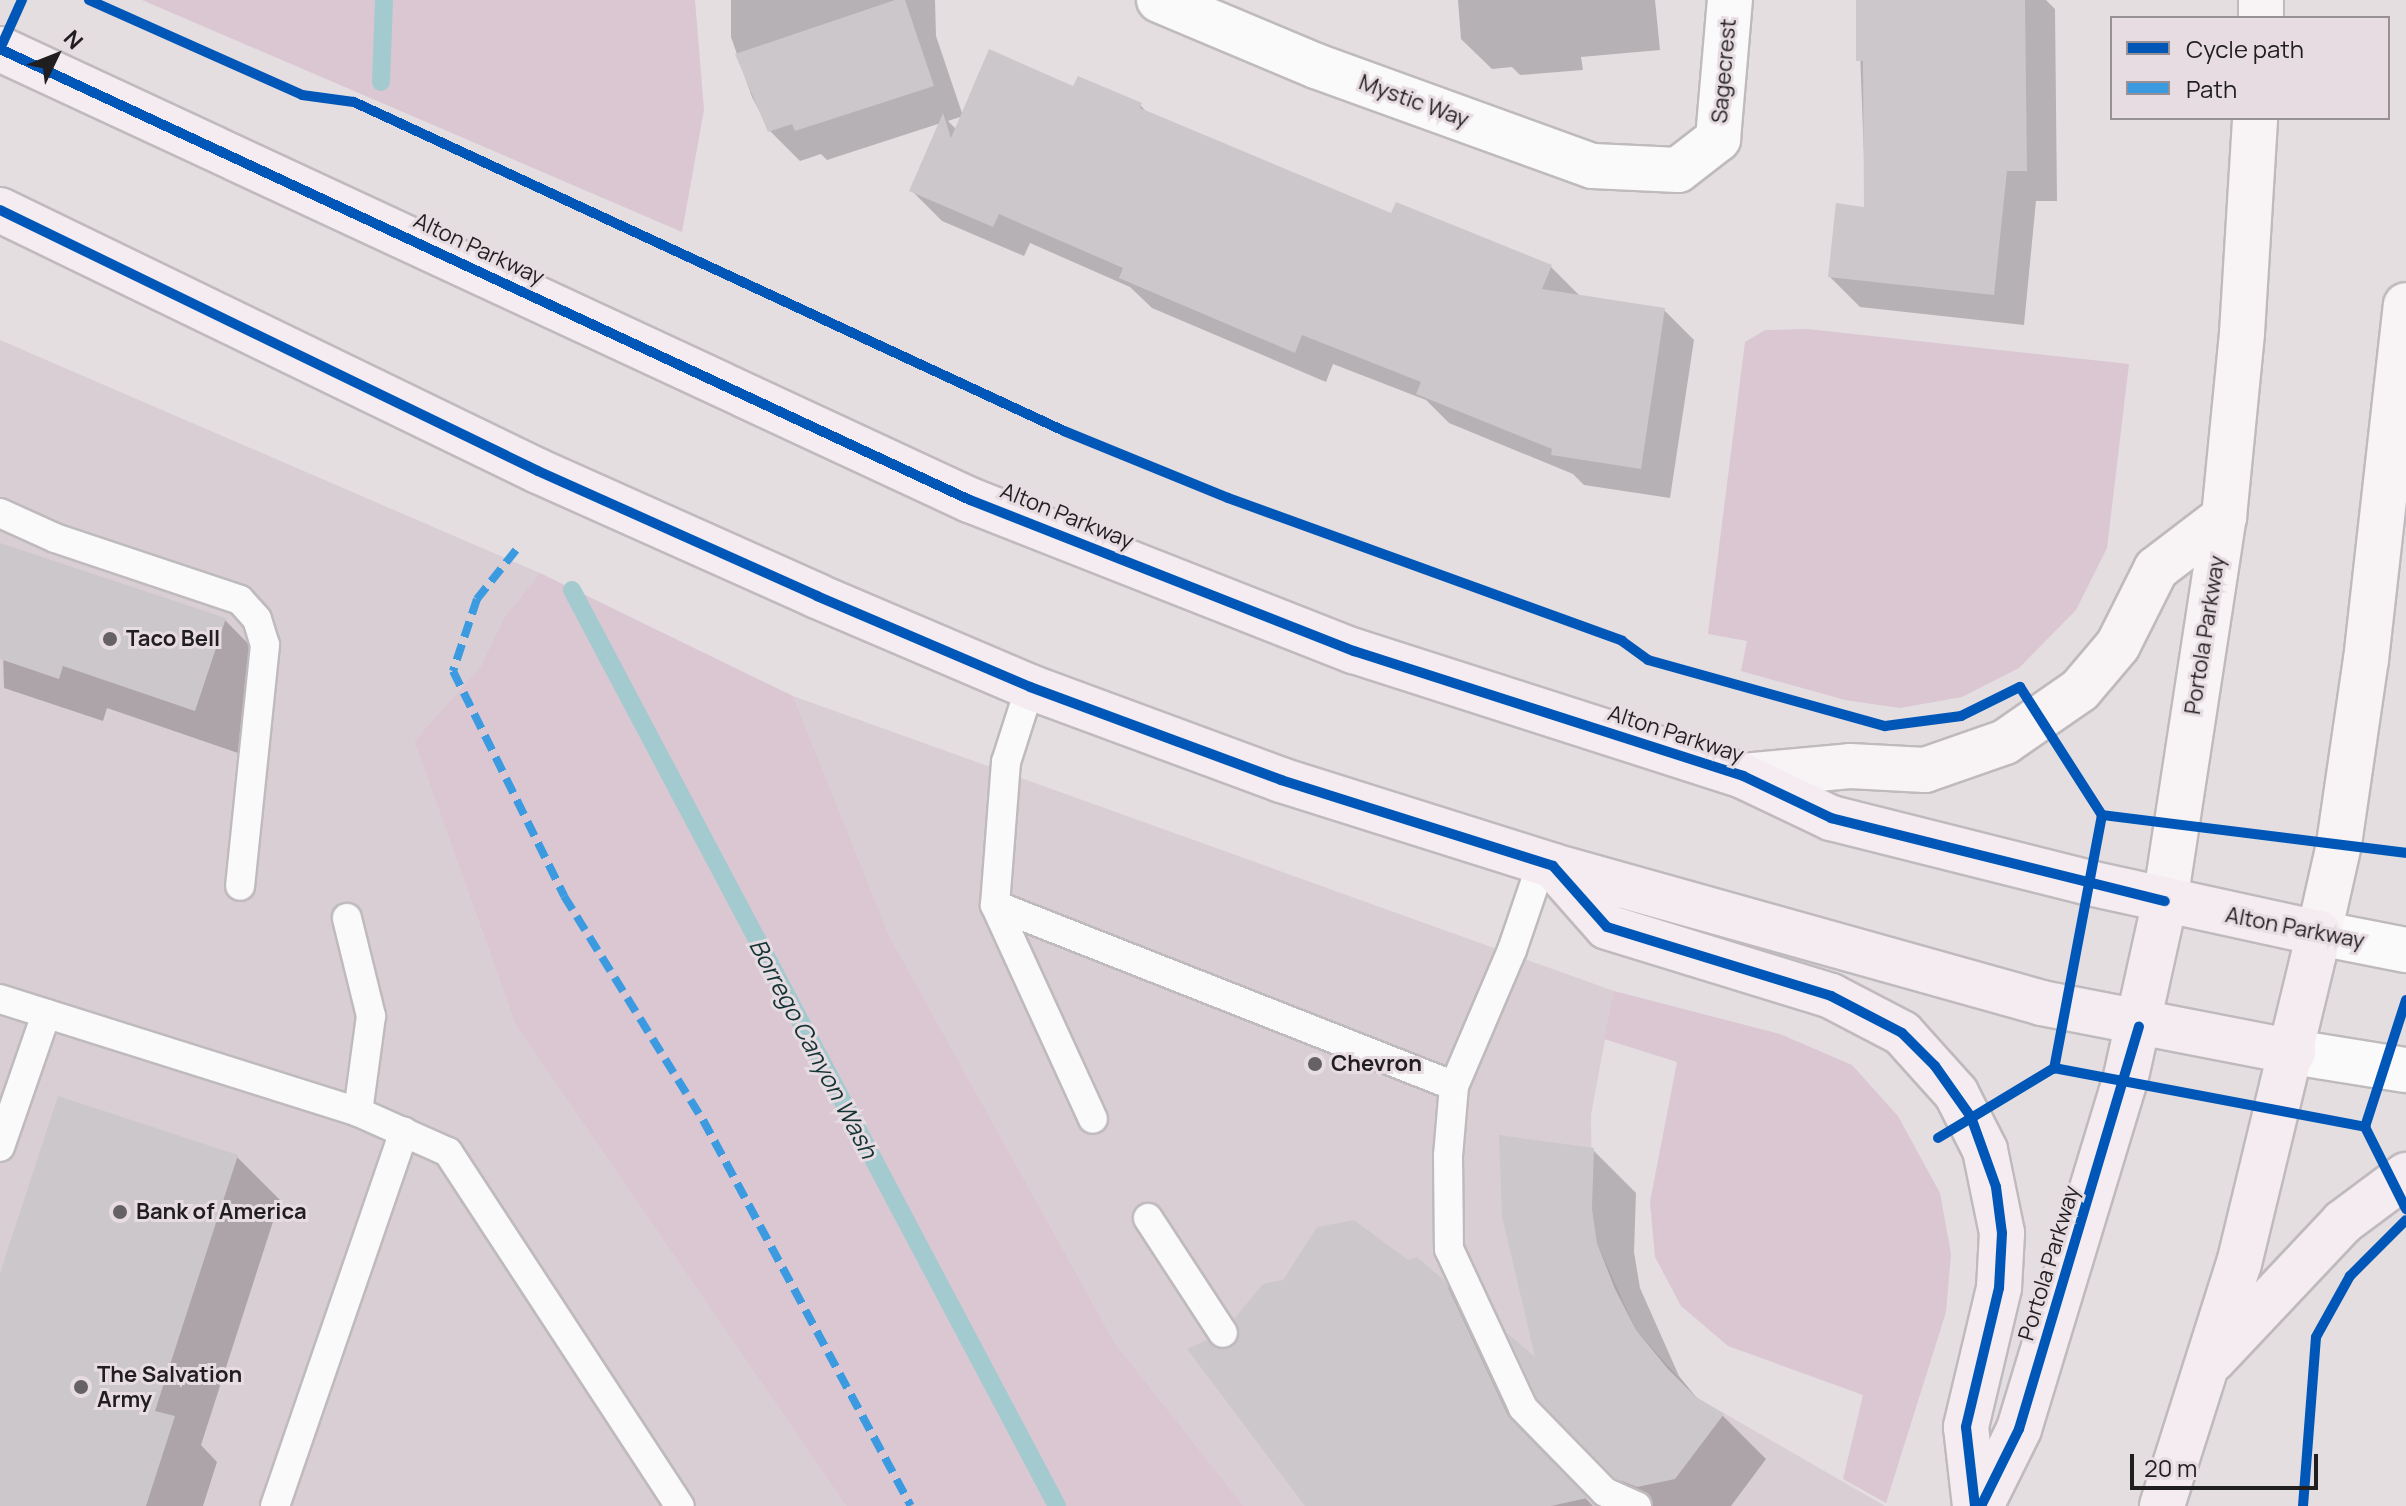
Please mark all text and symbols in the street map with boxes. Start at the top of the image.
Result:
north arrow [16,16,96,96]
legend [2110,16,2390,120]
street label: Sagecrest [1706,18,1742,124]
text: N [57,24,90,56]
text: Cycle path [2186,32,2304,65]
street label: Mystic Way [1355,69,1473,133]
text: Path [2186,72,2237,105]
street label: Alton Parkway [409,207,549,291]
street label: Alton Parkway [997,477,1137,555]
street label: Portola Parkway [2179,554,2231,716]
place label: Taco Bell [126,626,220,652]
marker: Taco Bell [101,630,119,648]
street label: Alton Parkway [1605,700,1747,768]
street label: Alton Parkway [2223,902,2367,954]
water label: Borrego Canyon Wash [744,933,884,1163]
place label: Chevron [1331,1051,1422,1077]
marker: Chevron [1306,1055,1324,1073]
street label: Portola Parkway [2013,1182,2085,1344]
place label: Bank of America [136,1199,307,1225]
marker: Bank of America [111,1203,129,1221]
place label: The Salvation Army [97,1361,242,1412]
marker: The Salvation Army [72,1378,90,1396]
scale bar [2134,1438,2322,1488]
text: 20 m [2144,1451,2197,1484]

